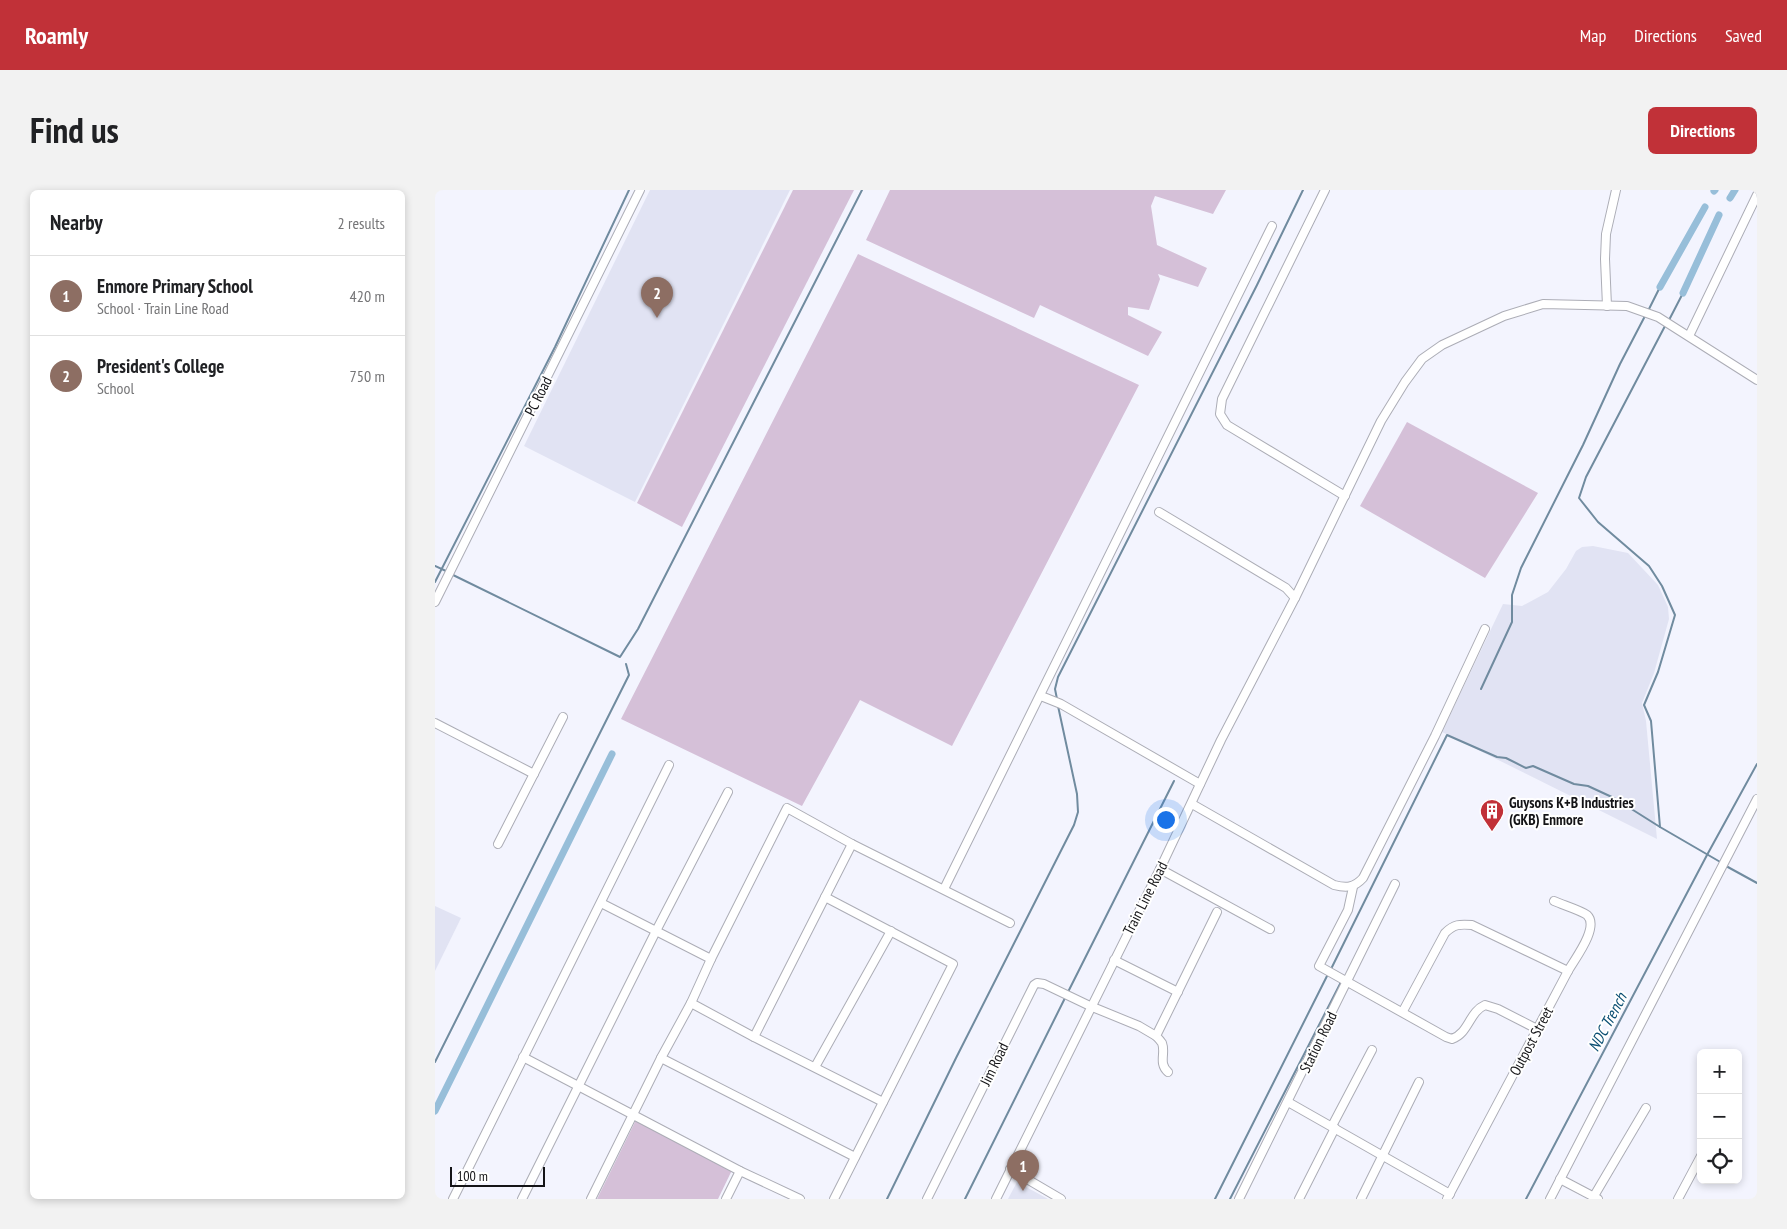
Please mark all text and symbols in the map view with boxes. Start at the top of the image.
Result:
text: Roamly [25,20,88,51]
text: Map [1580,24,1606,47]
text: Directions [1634,24,1697,47]
text: Saved [1725,24,1762,47]
text: Find us [30,107,119,153]
button: Directions [1648,107,1757,154]
text: Nearby [50,209,103,236]
text: 2 results [338,213,385,233]
text: Enmore Primary School [97,274,253,298]
pin: 2 [641,277,673,318]
text: 1 [62,286,70,306]
text: 420 m [350,286,385,306]
text: School · Train Line Road [97,298,229,318]
text: President's College [97,354,225,378]
text: 2 [62,366,70,386]
text: 750 m [350,366,385,386]
street label: PC Road [520,373,556,419]
text: School [97,378,134,398]
place label: Guysons K+B Industries (GKB) Enmore [1509,793,1634,829]
building icon: Guysons K+B Industries (GKB) Enmore [1479,798,1505,832]
your location [1153,807,1179,833]
street label: Train Line Road [1118,858,1172,938]
water label: NDC Trench [1583,988,1631,1055]
street label: Outpost Street [1505,1003,1557,1079]
street label: Station Road [1295,1008,1341,1076]
street label: Jim Road [975,1039,1012,1089]
map controls [1697,1049,1742,1184]
button: + [1697,1049,1742,1094]
button: − [1697,1094,1742,1139]
button: locate [1697,1139,1742,1184]
pin: 1 [1007,1150,1039,1191]
scale bar [450,1164,545,1187]
text: 100 m [457,1167,488,1185]

